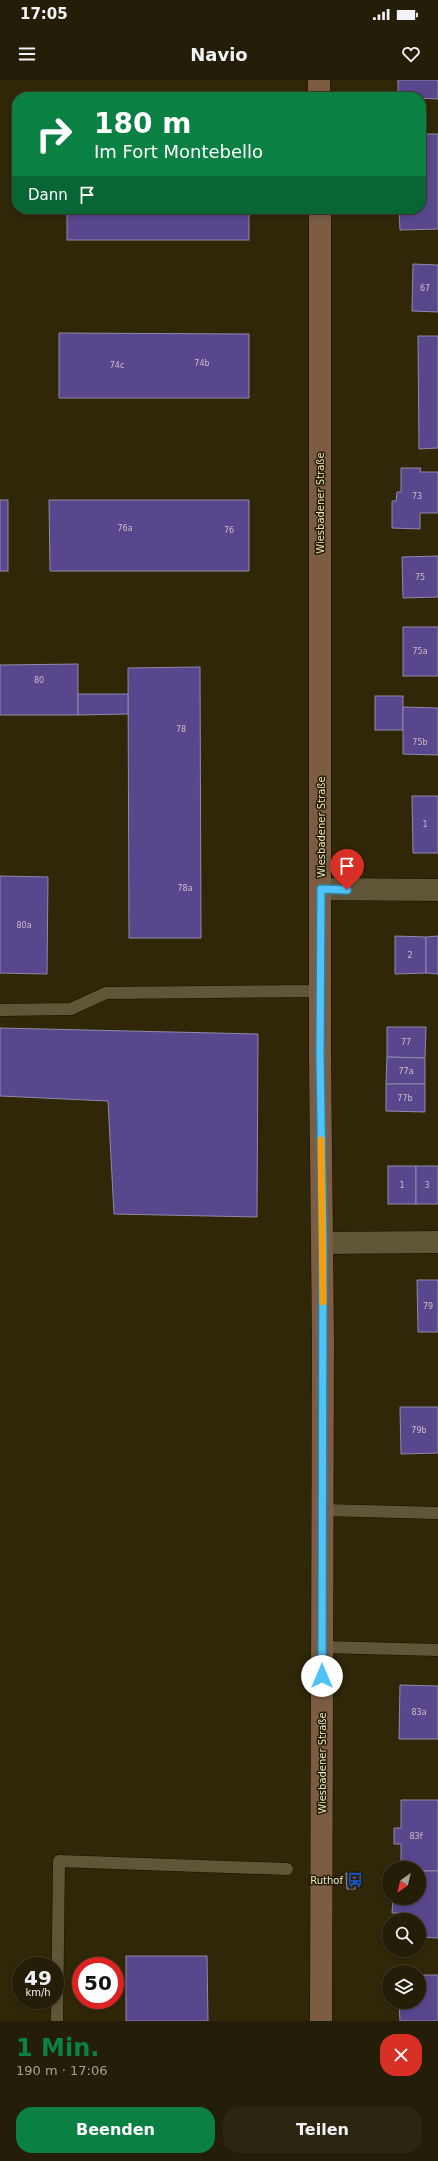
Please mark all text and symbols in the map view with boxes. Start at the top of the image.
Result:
text: 17:05 [20,5,68,23]
icon: menu [16,43,38,65]
icon: heart [400,43,422,65]
text: Navio [190,44,248,65]
text: 180 m [94,107,191,140]
icon: right [28,108,80,160]
text: Im Fort Montebello [94,141,263,162]
icon: arrive [76,184,98,206]
text: Dann [28,186,68,204]
house number: 67 [420,284,430,293]
house number: 74b [194,359,210,368]
house number: 74c [110,361,124,370]
street label: Wiesbadener Straße [315,452,326,554]
house number: 73 [412,492,422,501]
house number: 76a [117,524,133,533]
house number: 76 [224,526,234,535]
house number: 75 [415,573,425,582]
house number: 75a [412,647,428,656]
house number: 80 [34,676,44,685]
house number: 78 [176,725,186,734]
house number: 75b [412,738,428,747]
street label: Wiesbadener Straße [316,776,327,878]
house number: 1 [422,820,428,829]
pin [330,849,364,890]
icon: arrive [336,855,358,877]
house number: 78a [177,884,193,893]
house number: 80a [16,921,32,930]
house number: 2 [407,951,413,960]
house number: 77 [401,1038,411,1047]
house number: 77a [398,1067,414,1076]
house number: 77b [397,1094,413,1103]
house number: 1 [399,1181,405,1190]
house number: 3 [424,1181,430,1190]
house number: 79 [423,1302,433,1311]
house number: 79b [411,1426,427,1435]
position arrow [301,1655,343,1697]
house number: 83a [411,1708,427,1717]
street label: Wiesbadener Straße [317,1712,328,1814]
house number: 83f [410,1832,423,1841]
north arrow [382,1861,426,1905]
map controls [382,1861,426,2009]
bus stop icon: Ruthof [346,1871,364,1889]
place label: Ruthof [310,1875,343,1886]
button: search [382,1913,426,1957]
speed limit sign: 50 [72,1957,124,2009]
button: layers [382,1965,426,2009]
text: 49 [24,1966,52,1990]
text: km/h [25,1987,51,1998]
text: 1 Min. [16,2034,99,2062]
button: close [380,2034,422,2076]
text: 190 m · 17:06 [16,2063,107,2078]
button: Beenden [16,2107,215,2153]
button: Teilen [223,2107,422,2153]

